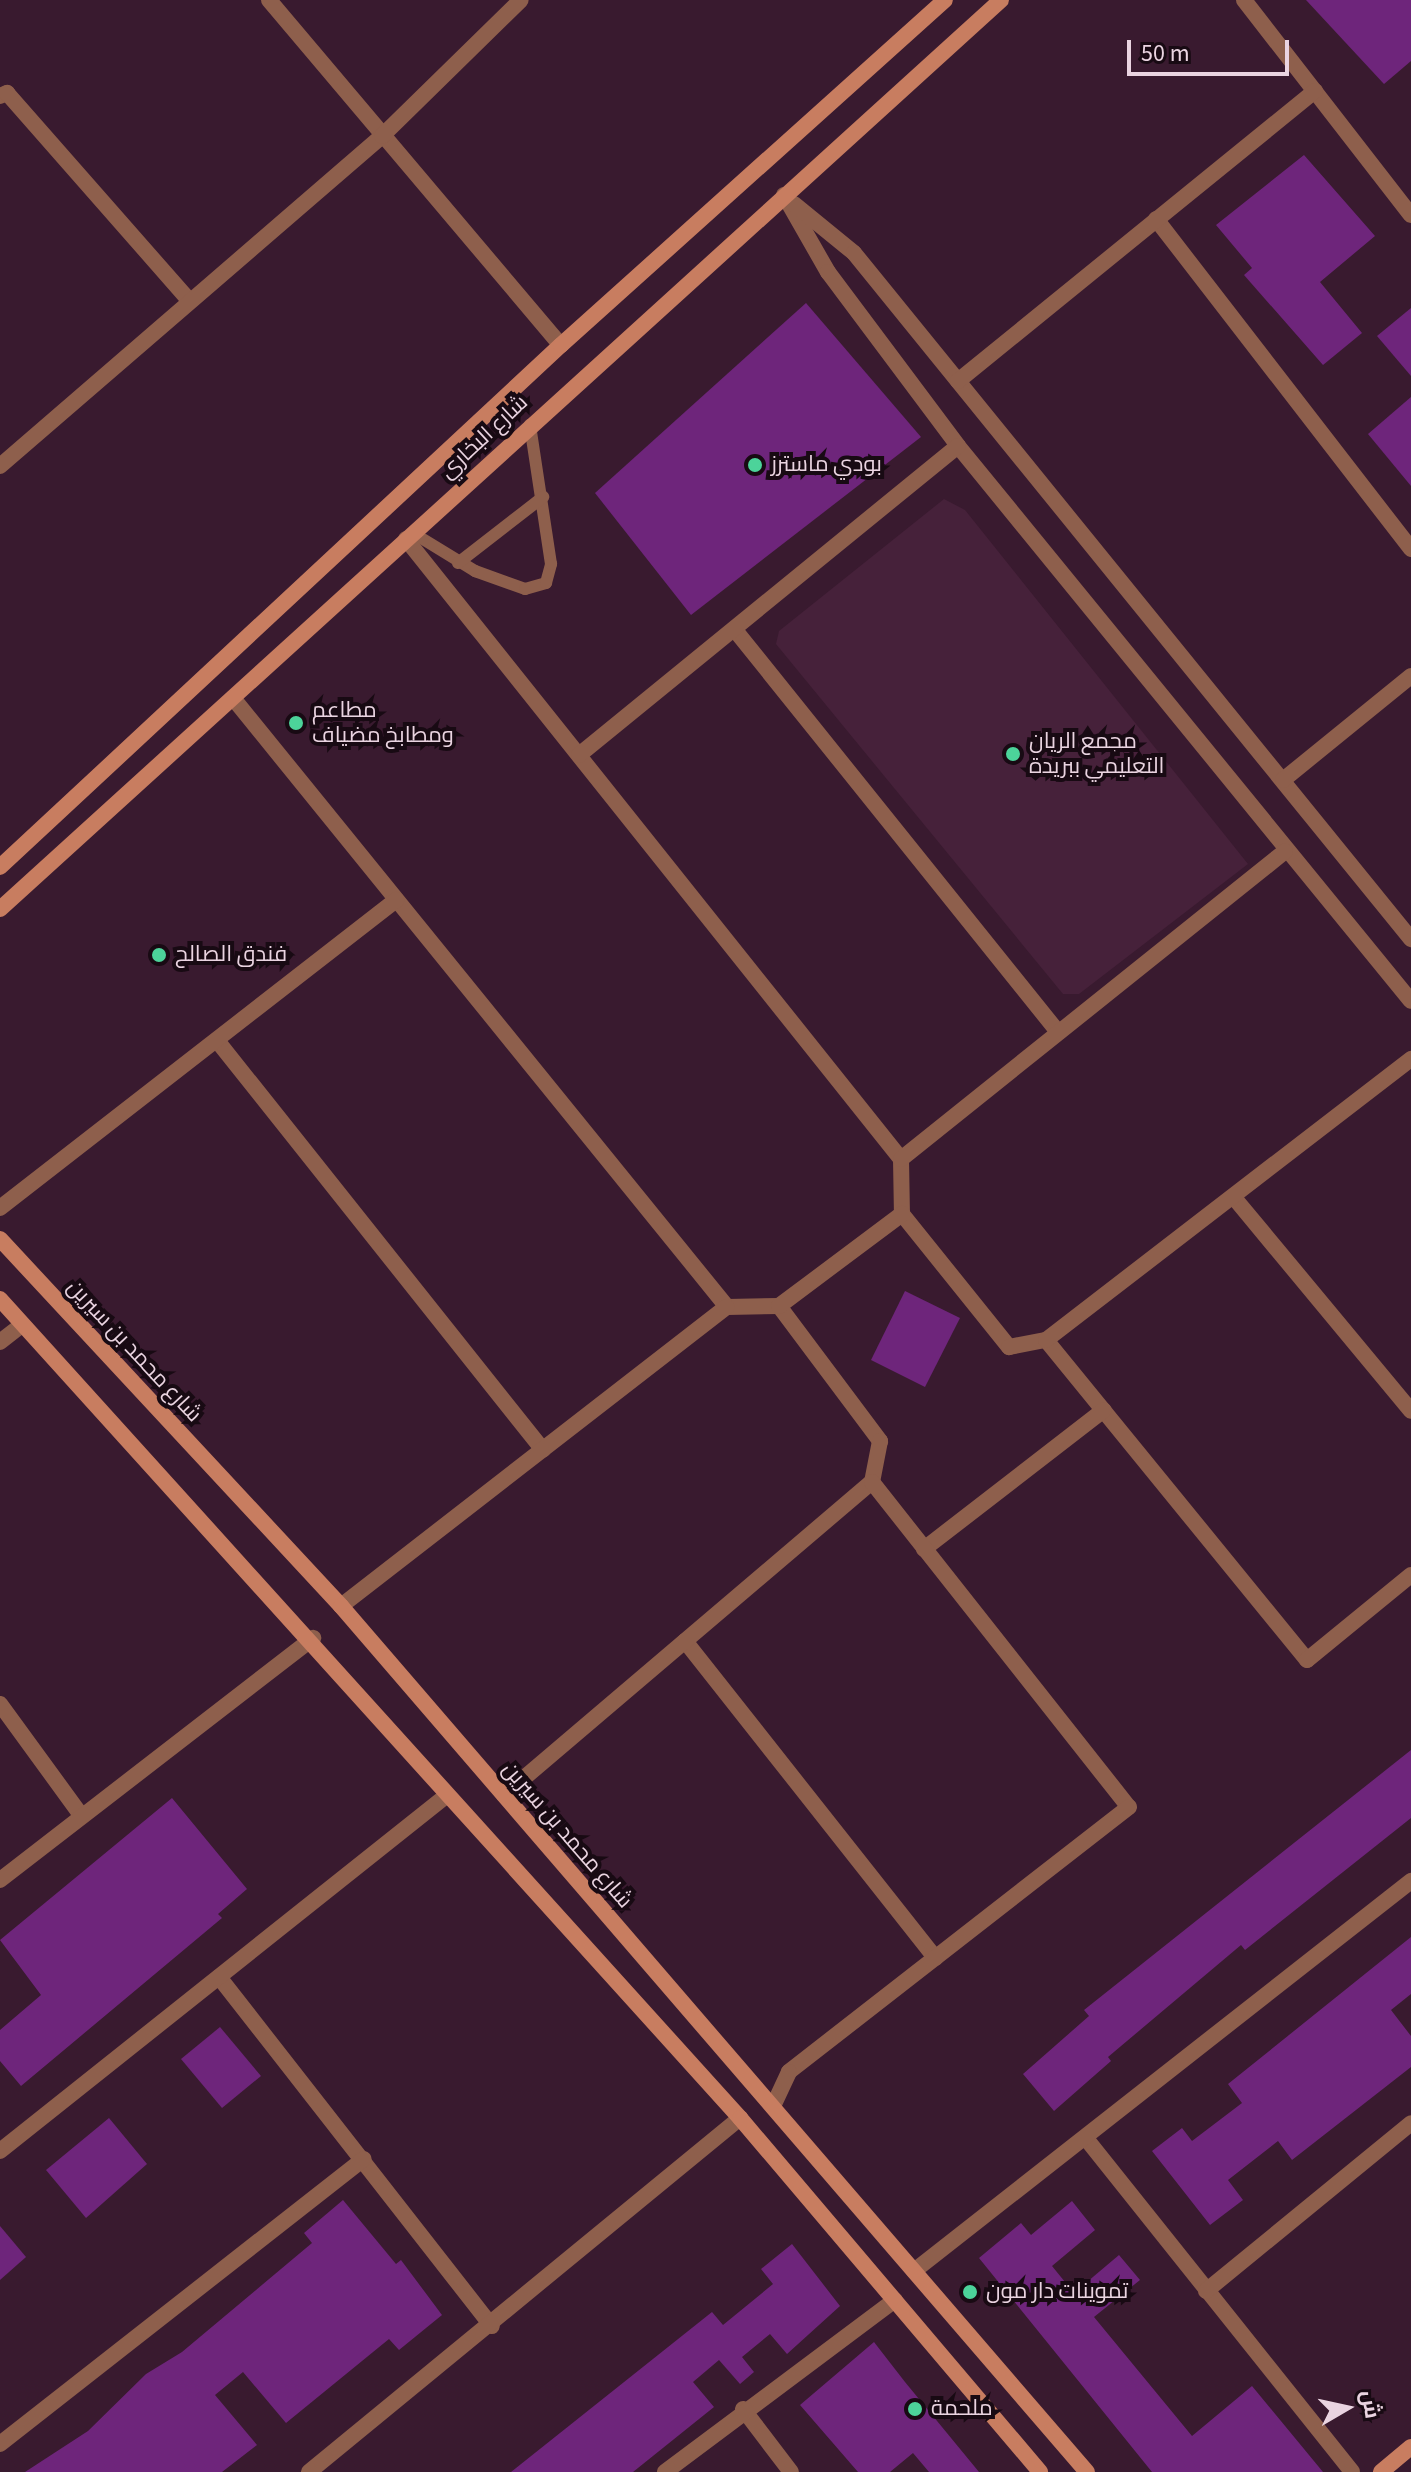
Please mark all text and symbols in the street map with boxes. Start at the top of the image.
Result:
scale bar [1131,24,1293,74]
text: 50 m [1141,36,1190,71]
street label: شارع البخاري [435,390,533,484]
place label: بودي ماسترز [771,452,882,478]
marker: بودي ماسترز [746,456,764,474]
place label: مطاعم ومطابخ مضياف [312,697,454,748]
marker: مطاعم ومطابخ مضياف [287,714,305,732]
place label: مجمع الريان التعليمي ببريدة [1029,728,1165,780]
marker: مجمع الريان التعليمي ببريدة [1004,745,1022,763]
place label: فندق الصالح [175,942,287,968]
marker: فندق الصالح [150,946,168,964]
street label: شارع محمد بن سيرين [61,1274,207,1428]
street label: شارع محمد بن سيرين [496,1756,638,1914]
place label: تموينات دار مون [986,2279,1128,2305]
marker: تموينات دار مون [961,2283,979,2301]
north arrow [1307,2368,1387,2448]
text: ش [1353,2388,1389,2421]
place label: ملحمة [931,2396,993,2422]
marker: ملحمة [906,2400,924,2418]

